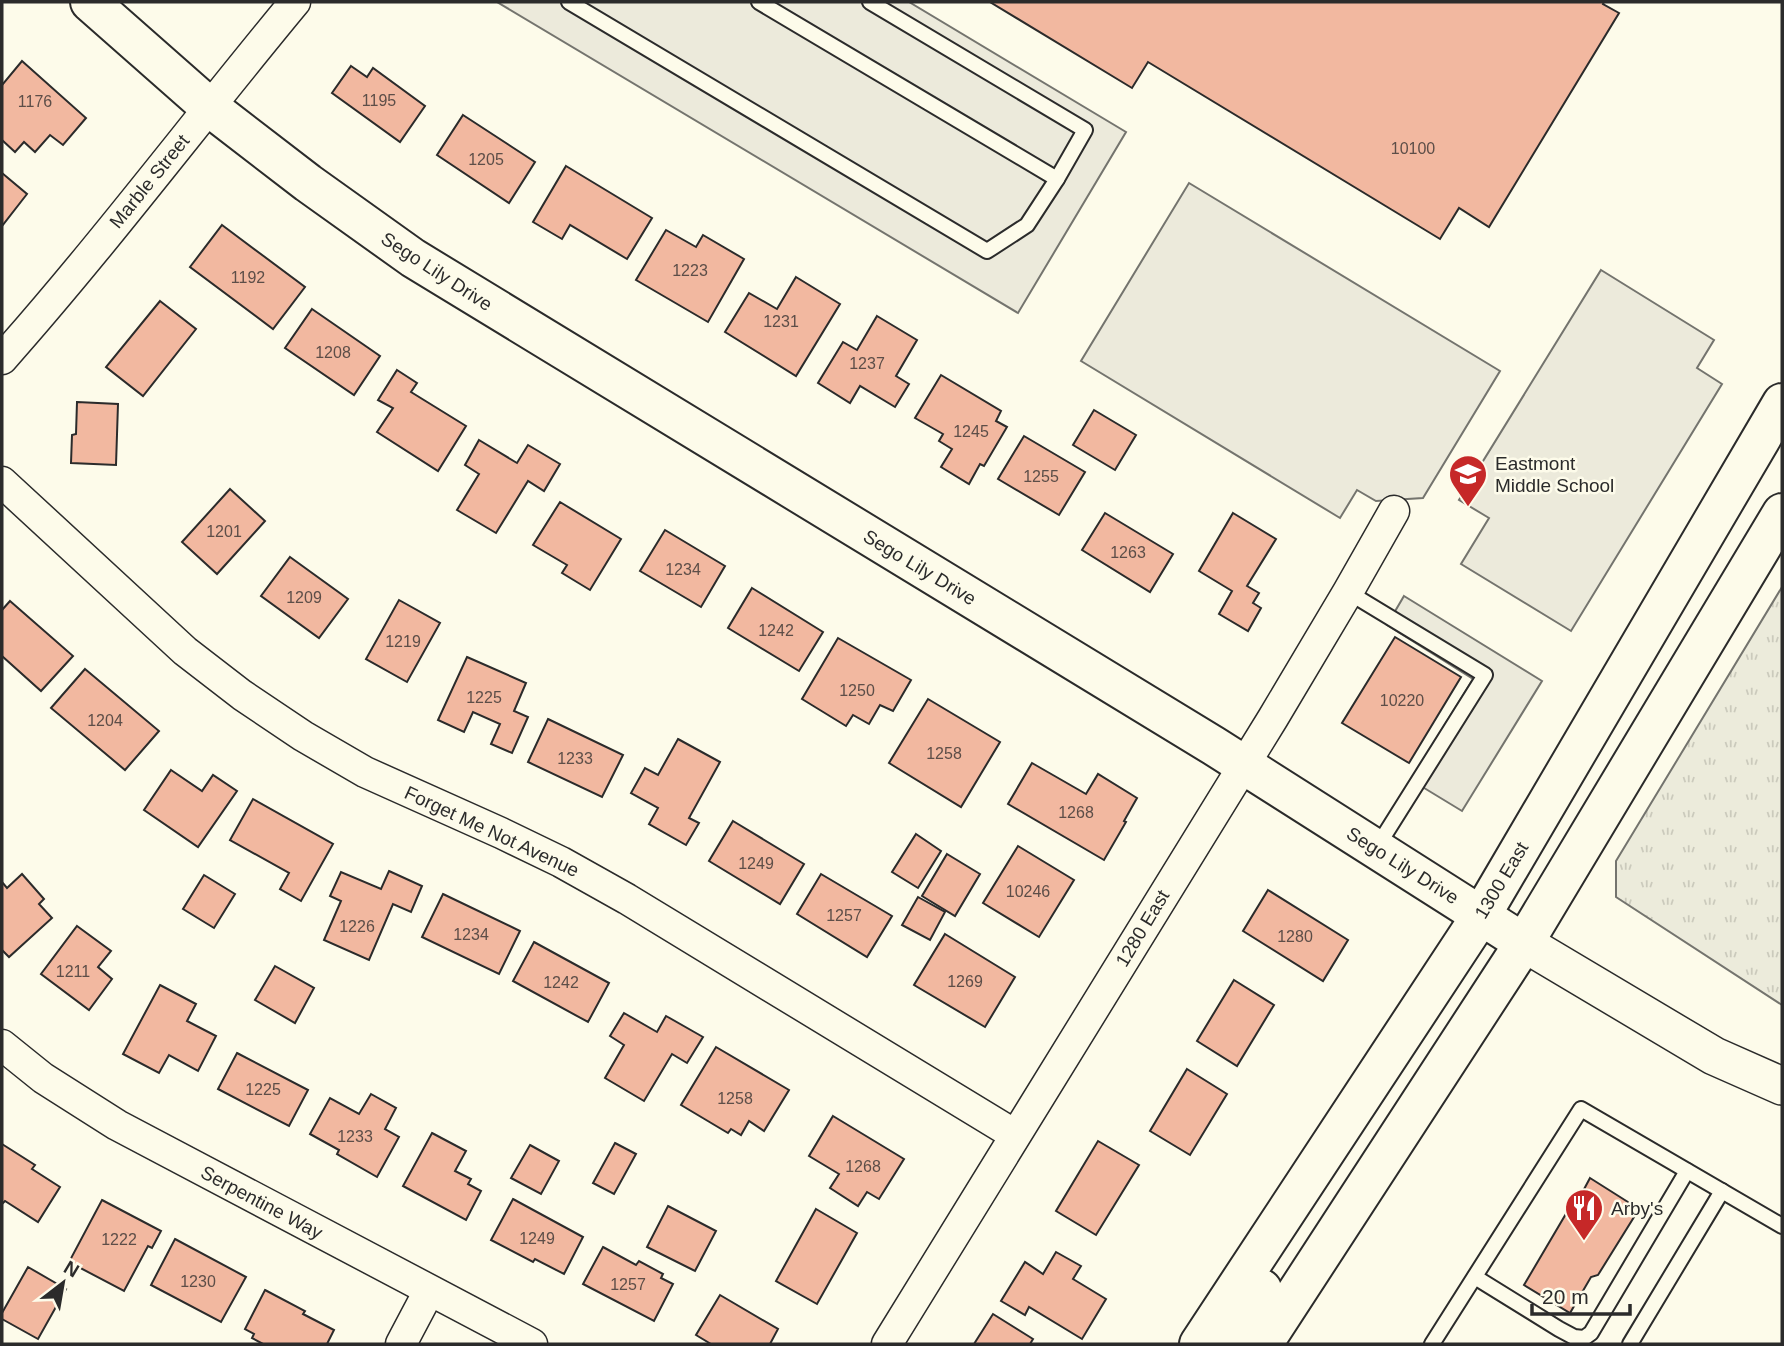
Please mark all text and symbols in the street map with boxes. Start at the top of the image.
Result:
house number: 1195 [362,92,396,109]
house number: 1176 [18,93,52,110]
street label: Marble Street [105,130,194,232]
house number: 10100 [1391,140,1435,157]
house number: 1205 [468,151,504,168]
street label: Sego Lily Drive [377,228,496,315]
house number: 1223 [672,262,708,279]
house number: 1192 [231,269,265,286]
house number: 1231 [763,313,799,330]
house number: 1208 [315,344,351,361]
house number: 1237 [849,355,885,372]
house number: 1245 [953,423,989,440]
school or university icon: Eastmont Middle School [1447,453,1489,508]
place label: Eastmont Middle School [1495,453,1614,496]
house number: 1255 [1023,468,1059,485]
house number: 1201 [206,523,242,540]
street label: Sego Lily Drive [860,526,980,609]
house number: 1263 [1110,544,1146,561]
house number: 1234 [665,561,701,578]
house number: 1209 [286,589,322,606]
house number: 1242 [758,622,794,639]
house number: 1219 [385,633,421,650]
house number: 1250 [839,682,875,699]
house number: 1225 [466,689,502,706]
house number: 10220 [1380,692,1424,709]
house number: 1204 [87,712,123,729]
house number: 1258 [926,745,962,762]
house number: 1233 [557,750,593,767]
street label: Forget Me Not Avenue [401,782,582,881]
house number: 1268 [1058,804,1094,821]
street label: Sego Lily Drive [1343,823,1462,908]
street label: 1300 East [1470,838,1533,922]
house number: 1249 [738,855,774,872]
house number: 10246 [1006,883,1050,900]
street label: 1280 East [1111,886,1174,970]
house number: 1257 [826,907,862,924]
house number: 1226 [339,918,375,935]
house number: 1234 [453,926,489,943]
house number: 1280 [1277,928,1313,945]
house number: 1211 [56,963,90,980]
house number: 1269 [947,973,983,990]
house number: 1242 [543,974,579,991]
house number: 1225 [245,1081,281,1098]
house number: 1258 [717,1090,753,1107]
house number: 1233 [337,1128,373,1145]
house number: 1268 [845,1158,881,1175]
street label: Serpentine Way [197,1162,326,1244]
restaurant icon: Arby's [1563,1187,1605,1242]
place label: Arby's [1611,1198,1663,1219]
house number: 1249 [519,1230,555,1247]
house number: 1222 [101,1231,137,1248]
north arrow [28,1248,98,1318]
text: N [60,1256,83,1281]
scale bar [1532,1272,1630,1316]
house number: 1230 [180,1273,216,1290]
house number: 1257 [610,1276,646,1293]
text: 20 m [1542,1285,1589,1308]

